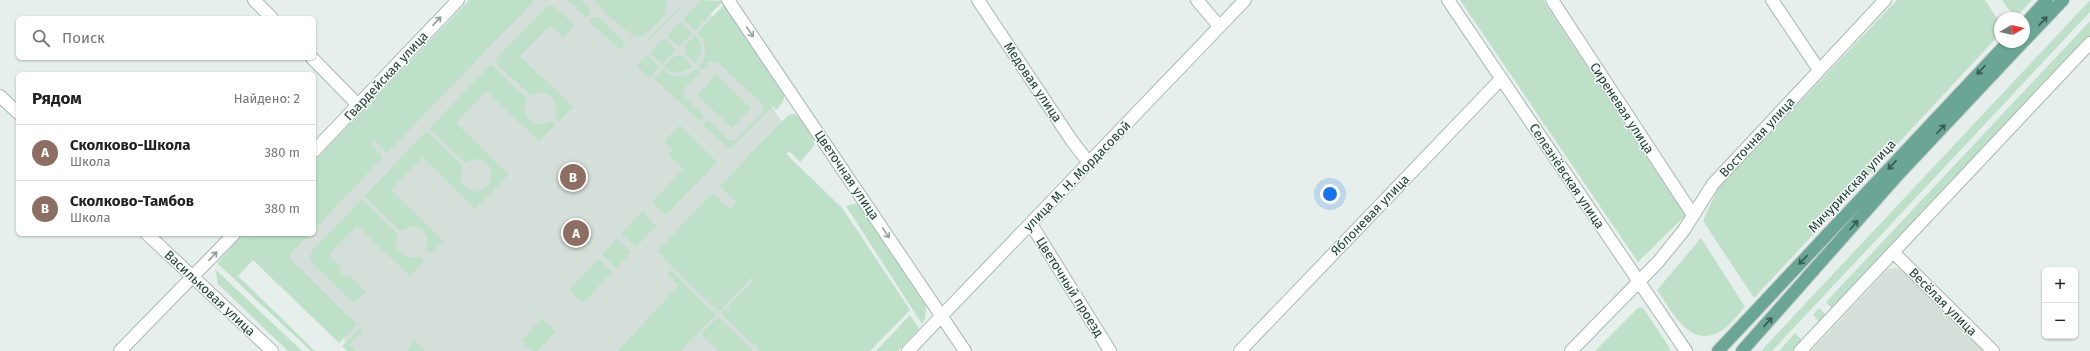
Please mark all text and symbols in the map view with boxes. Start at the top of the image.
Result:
north arrow [1994,12,2030,48]
search box [16,16,316,60]
one-way arrow [433,16,442,26]
one-way arrow [2039,16,2048,26]
one-way arrow [746,26,754,37]
icon: search [30,27,52,49]
street label: Гвардейская улица [341,28,431,124]
text: Поиск [62,29,105,47]
street label: Медовая улица [1001,39,1065,125]
street label: Сиреневая улица [1587,60,1657,156]
one-way arrow [1976,65,1986,75]
text: Рядом [32,88,82,109]
text: Найдено: 2 [234,91,300,106]
street label: Восточная улица [1716,94,1798,180]
street label: улица М. Н. Мордасовой [1020,118,1134,234]
street label: Селезнёвская улица [1526,121,1608,231]
one-way arrow [1937,123,1946,134]
street label: Цветочная улица [812,127,882,223]
text: Сколково-Школа [70,136,191,154]
street label: Мичуринская улица [1805,136,1899,236]
text: A [41,145,49,160]
text: 380 m [265,145,300,160]
text: Школа [70,154,111,169]
one-way arrow [1887,160,1896,170]
pin: B [560,162,586,192]
street label: Яблоневая улица [1328,172,1412,258]
your location [1320,184,1340,204]
text: Сколково-Тамбов [70,192,194,210]
text: B [41,201,49,216]
text: 380 m [265,201,300,216]
text: Школа [70,210,111,225]
pin: A [563,218,589,248]
one-way arrow [1849,219,1858,230]
one-way arrow [882,227,890,238]
street label: Цветочный проезд [1033,234,1107,340]
street label: Васильковая улица [162,247,258,339]
one-way arrow [208,251,217,261]
one-way arrow [1798,255,1808,265]
street label: Весёлая улица [1906,265,1980,339]
map controls [2042,267,2078,339]
button: + [2042,267,2078,303]
button: − [2042,303,2078,339]
one-way arrow [1763,317,1773,327]

